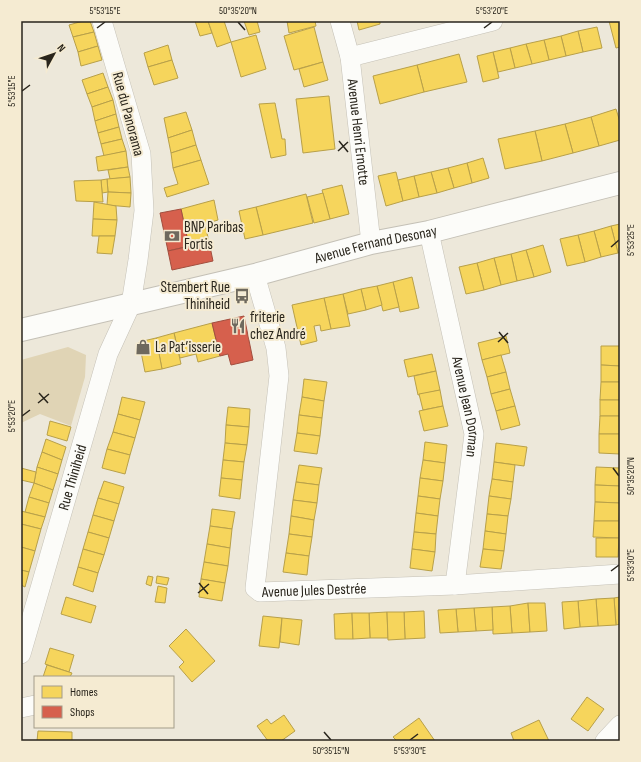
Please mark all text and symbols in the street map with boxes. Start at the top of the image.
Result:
text: 5°53'15"E [89,5,121,17]
text: 50°35'20"N [219,5,257,17]
text: 5°53'20"E [476,5,508,17]
north arrow [34,34,74,74]
text: N [54,41,68,54]
street label: Rue du Panorama [108,70,148,158]
text: 5°53'15"E [6,75,18,107]
street label: Avenue Henri Ernotte [343,77,374,186]
place label: BNP Paribas Fortis [184,218,243,254]
street label: Avenue Fernand Desonay [311,221,439,268]
text: 5°53'25"E [625,224,637,256]
bank icon: BNP Paribas Fortis [163,227,181,245]
place label: Stembert Rue Thiniheid [161,278,230,314]
bus stop icon: Stembert Rue Thiniheid [233,287,251,305]
place label: friterie chez André [250,308,306,344]
restaurant icon: friterie chez André [229,317,247,335]
shop icon: La Pat’isserie [134,338,152,356]
place label: La Pat’isserie [155,338,221,357]
street label: Avenue Jean Dorman [447,354,484,458]
text: 5°53'20"E [6,400,18,432]
street label: Rue Thiniheid [54,442,91,512]
text: 50°35'20"N [625,457,637,495]
text: 5°53'30"E [625,549,637,581]
street label: Avenue Jules Destrée [260,579,367,601]
legend [34,676,174,728]
text: Homes [70,685,98,700]
text: Shops [70,705,95,720]
text: 50°35'15"N [313,745,349,757]
text: 5°53'30"E [394,745,426,757]

